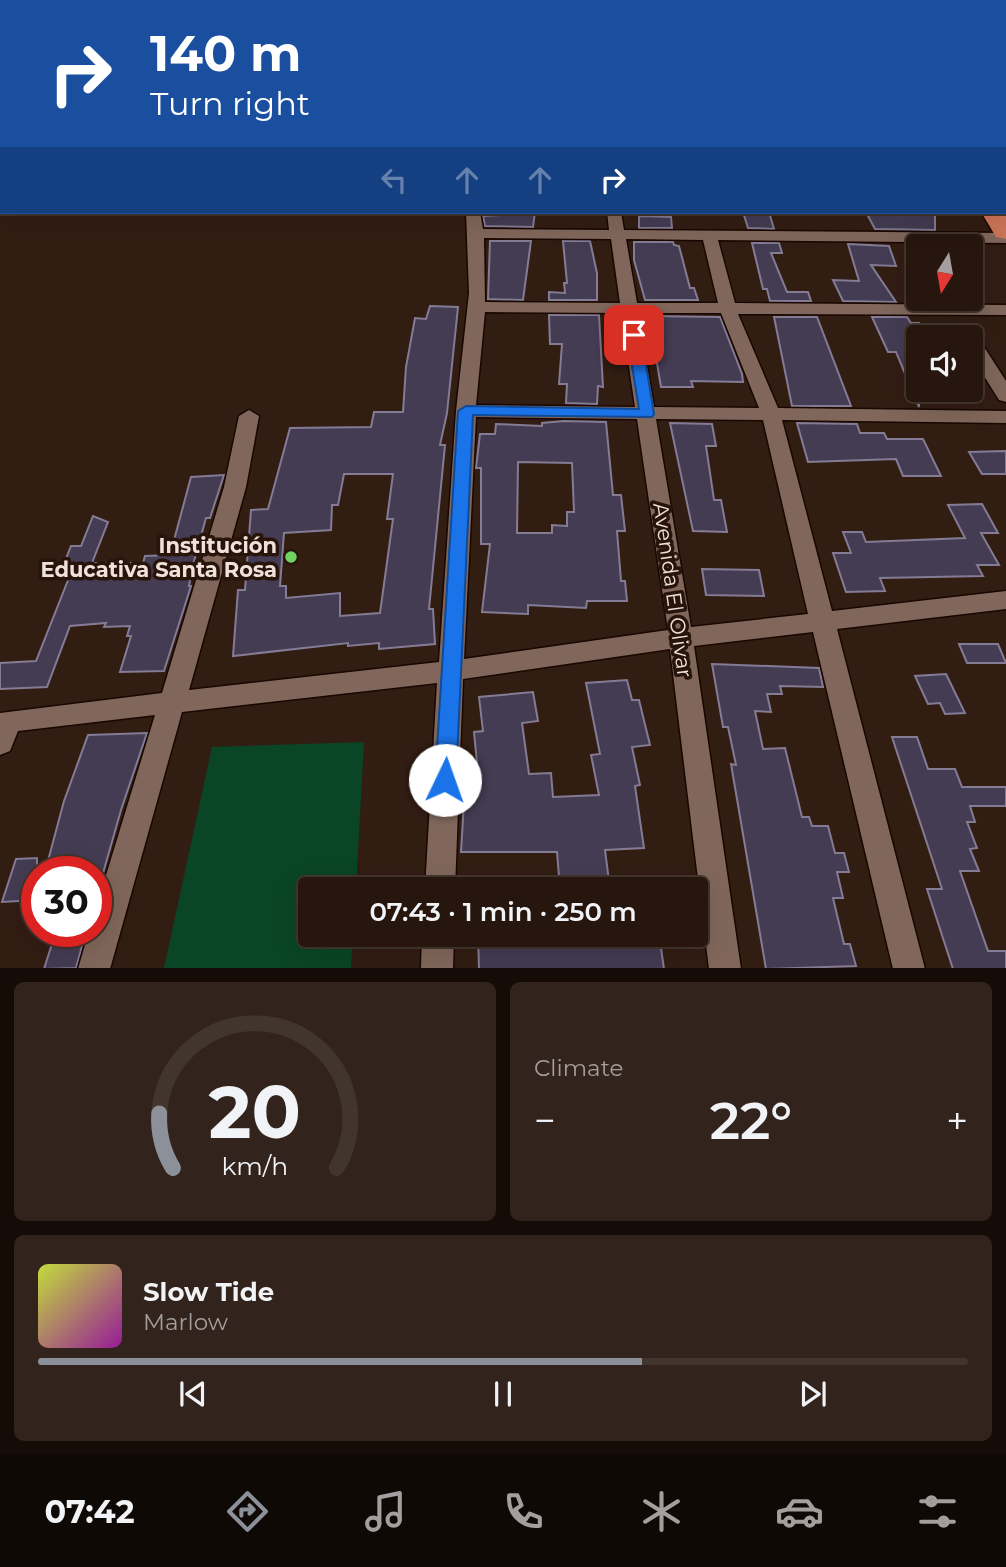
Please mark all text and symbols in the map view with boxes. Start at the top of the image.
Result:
text: 140 m [150,24,302,83]
icon: right [35,28,126,119]
text: Turn right [150,84,310,123]
icon: left [375,161,413,199]
icon: ahead [448,161,486,199]
icon: ahead [521,161,559,199]
icon: right [594,161,632,199]
north arrow [906,234,984,312]
map controls [906,234,983,402]
pin [604,305,664,365]
icon: arrive [615,316,653,354]
button: sound [906,325,983,402]
street label: Avenida El Olivar [648,501,698,679]
place label: Institución Educativa Santa Rosa [40,533,277,582]
marker: Institución Educativa Santa Rosa [283,549,299,565]
position arrow [408,743,482,817]
speed limit sign: 30 [21,856,112,947]
text: 07:43 · 1 min · 250 m [369,896,637,928]
text: Climate [534,1054,623,1082]
text: 20 [209,1068,301,1156]
text: 22° [710,1089,792,1152]
text: − [534,1097,556,1144]
text: + [946,1097,968,1144]
text: km/h [222,1150,288,1180]
text: Slow Tide [143,1276,274,1308]
text: Marlow [143,1308,228,1336]
icon: previous [174,1375,212,1413]
icon: pause [484,1375,522,1413]
icon: next [794,1375,832,1413]
icon: directions [223,1487,272,1536]
icon: music [361,1487,410,1536]
icon: phone [499,1487,548,1536]
icon: climate [637,1487,686,1536]
icon: car [775,1487,824,1536]
icon: filters [913,1487,962,1536]
text: 07:42 [44,1492,135,1531]

